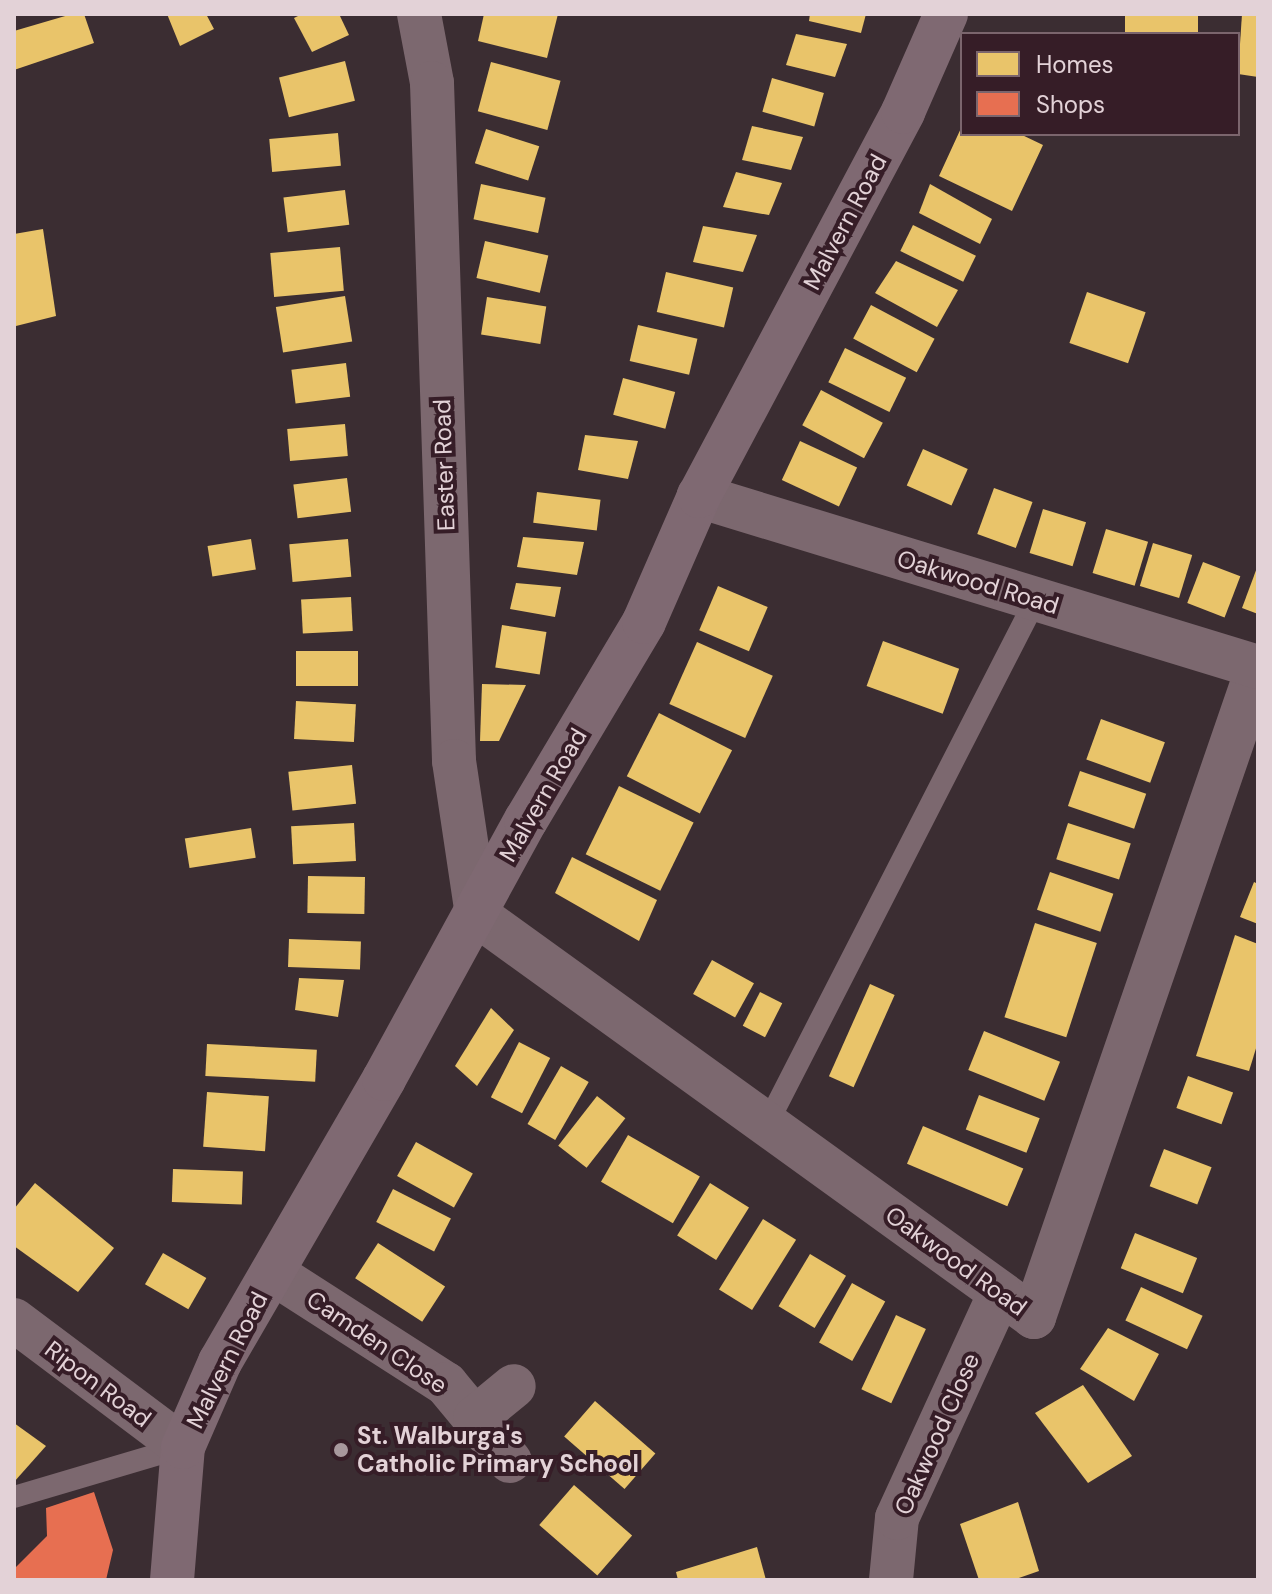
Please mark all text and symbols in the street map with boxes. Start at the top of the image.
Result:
legend [960,32,1240,136]
text: Homes [1036,49,1114,80]
text: Shops [1036,89,1105,120]
street label: Malvern Road [797,149,893,295]
street label: Easter Road [427,399,461,531]
street label: Oakwood Road [894,544,1062,620]
street label: Malvern Road [493,723,593,867]
street label: Oakwood Road [880,1200,1032,1322]
street label: Camden Close [301,1284,453,1400]
street label: Malvern Road [180,1287,274,1433]
street label: Ripon Road [39,1335,157,1433]
street label: Oakwood Close [888,1349,986,1519]
place label: St. Walburga's Catholic Primary School [357,1422,639,1478]
marker: St. Walburga's Catholic Primary School [332,1441,350,1459]

